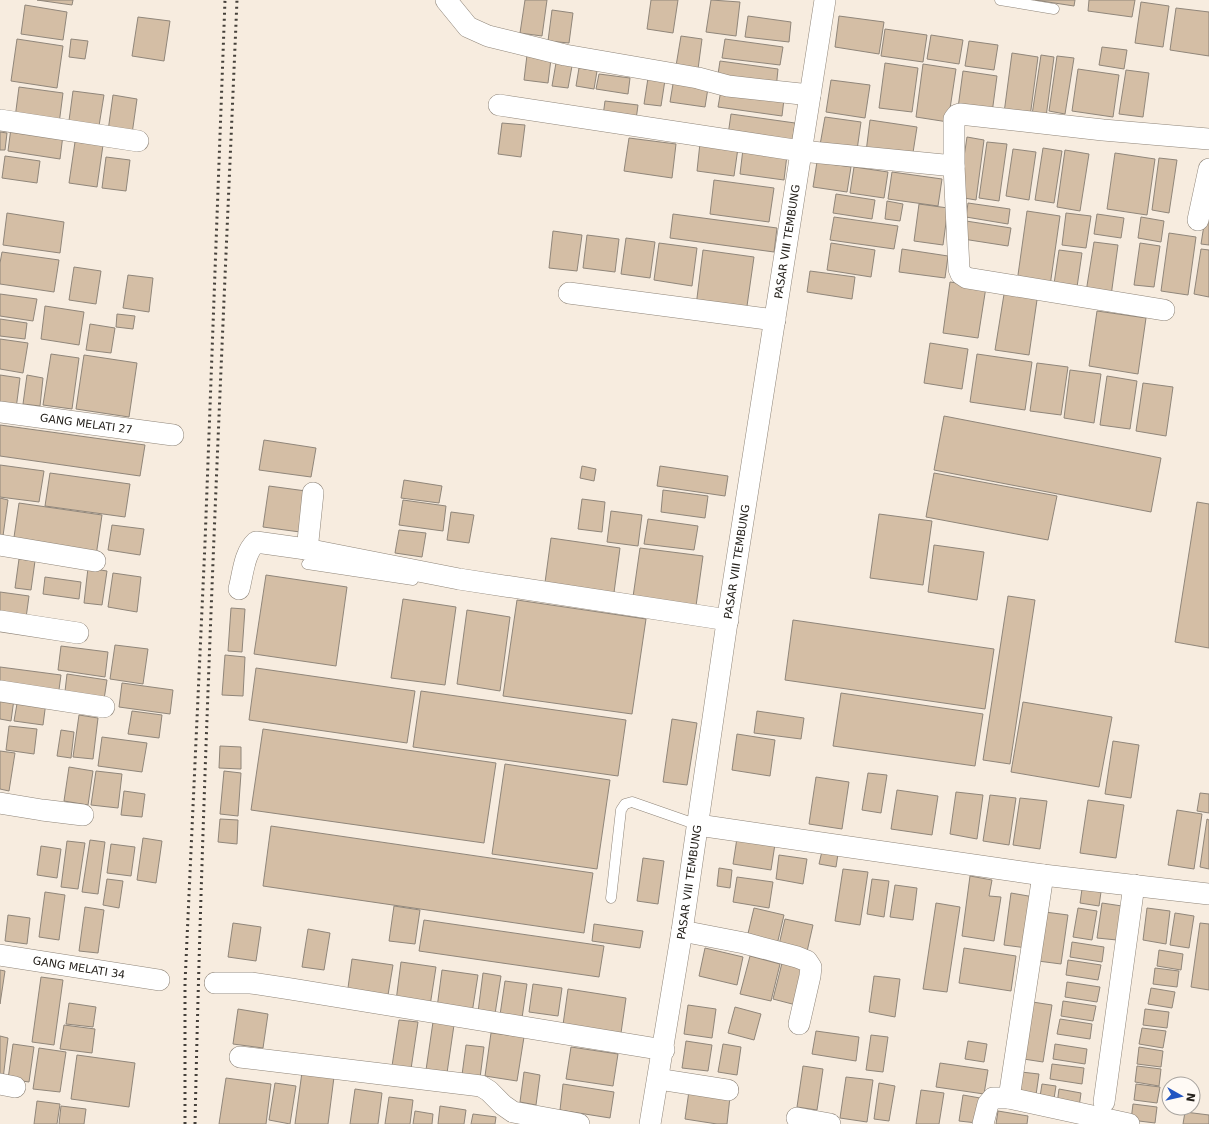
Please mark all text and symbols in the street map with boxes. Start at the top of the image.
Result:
street label: PASAR VIII TEMBUNG [772,183,802,300]
street label: GANG MELATI 27 [39,411,133,436]
street label: PASAR VIII TEMBUNG [721,504,752,620]
street label: PASAR VIII TEMBUNG [674,824,704,940]
street label: GANG MELATI 34 [32,954,126,981]
north arrow [1161,1076,1201,1116]
text: N [1183,1092,1197,1103]

